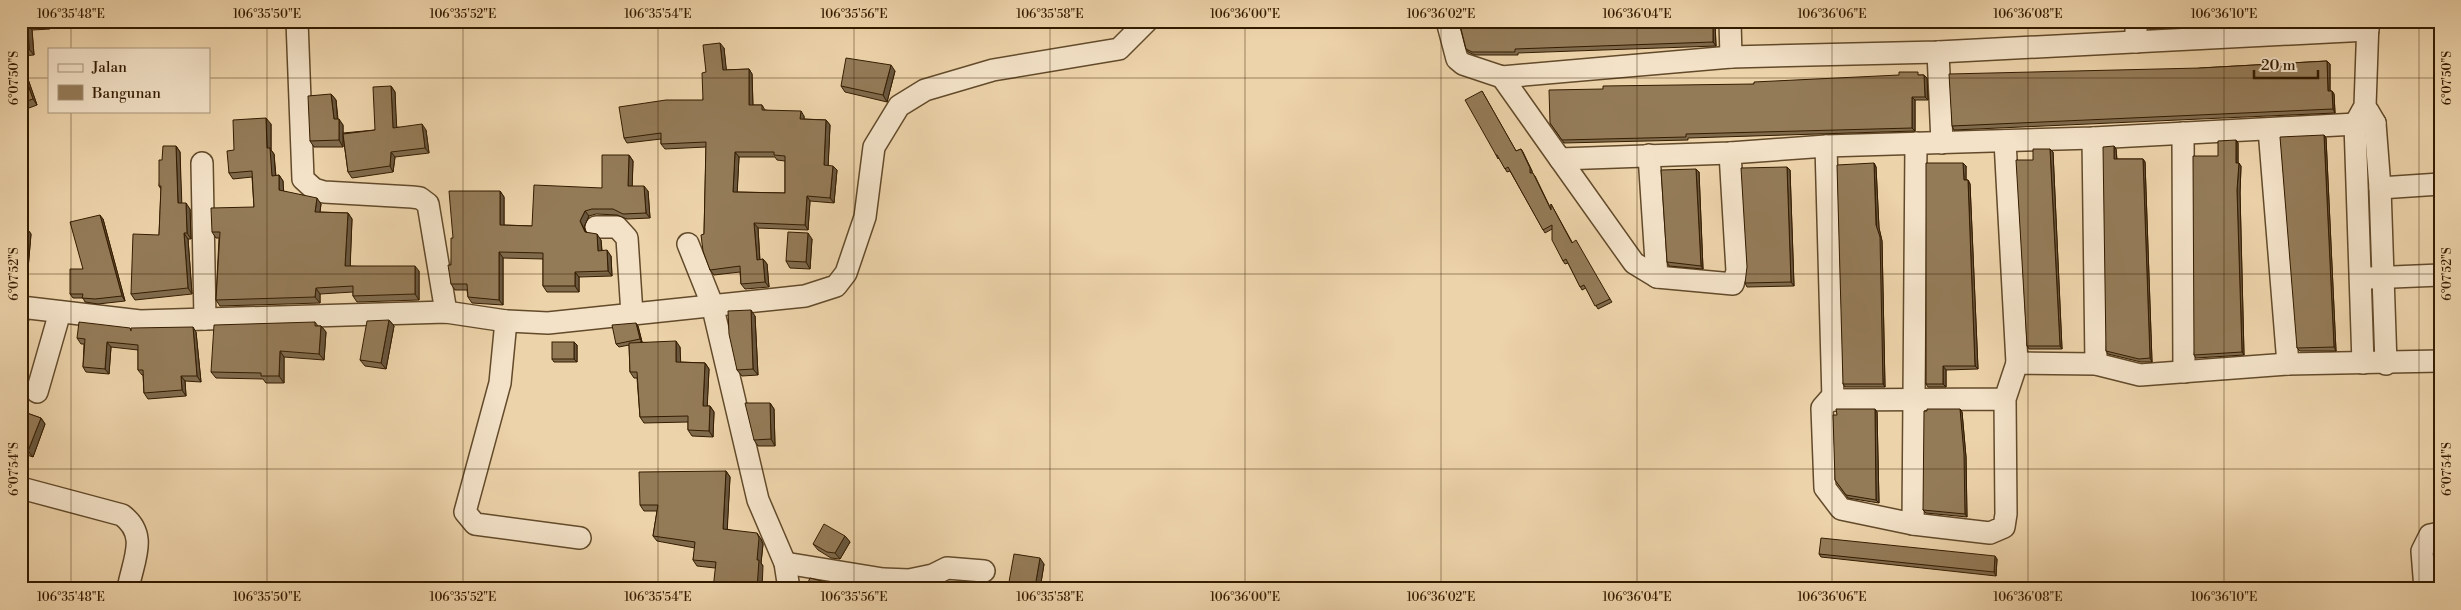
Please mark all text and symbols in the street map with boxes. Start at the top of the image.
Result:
text: 106°35'48"E [37,7,105,22]
text: 106°35'50"E [233,7,301,22]
text: 106°35'52"E [430,7,496,22]
text: 106°35'54"E [624,7,692,22]
text: 106°35'56"E [820,7,888,22]
text: 106°35'58"E [1016,7,1084,22]
text: 106°36'00"E [1210,7,1280,22]
text: 106°36'02"E [1407,7,1475,22]
text: 106°36'04"E [1602,7,1672,22]
text: 106°36'06"E [1797,7,1867,22]
text: 106°36'08"E [1993,7,2063,22]
text: 106°36'10"E [2191,7,2257,22]
legend [48,48,210,112]
scale bar [2254,48,2317,80]
text: 6°07'50"S [7,51,22,105]
text: 6°07'50"S [2440,51,2455,105]
text: 20 m [2261,56,2296,75]
text: Jalan [91,58,127,77]
text: Bangunan [91,84,161,103]
text: 6°07'52"S [7,247,22,301]
text: 6°07'52"S [2440,247,2455,301]
text: 6°07'54"S [7,442,22,496]
text: 6°07'54"S [2440,442,2455,496]
text: 106°35'48"E [37,590,105,605]
text: 106°35'50"E [233,590,301,605]
text: 106°35'52"E [430,590,496,605]
text: 106°35'54"E [624,590,692,605]
text: 106°35'56"E [820,590,888,605]
text: 106°35'58"E [1016,590,1084,605]
text: 106°36'00"E [1210,590,1280,605]
text: 106°36'02"E [1407,590,1475,605]
text: 106°36'04"E [1602,590,1672,605]
text: 106°36'06"E [1797,590,1867,605]
text: 106°36'08"E [1993,590,2063,605]
text: 106°36'10"E [2191,590,2257,605]

